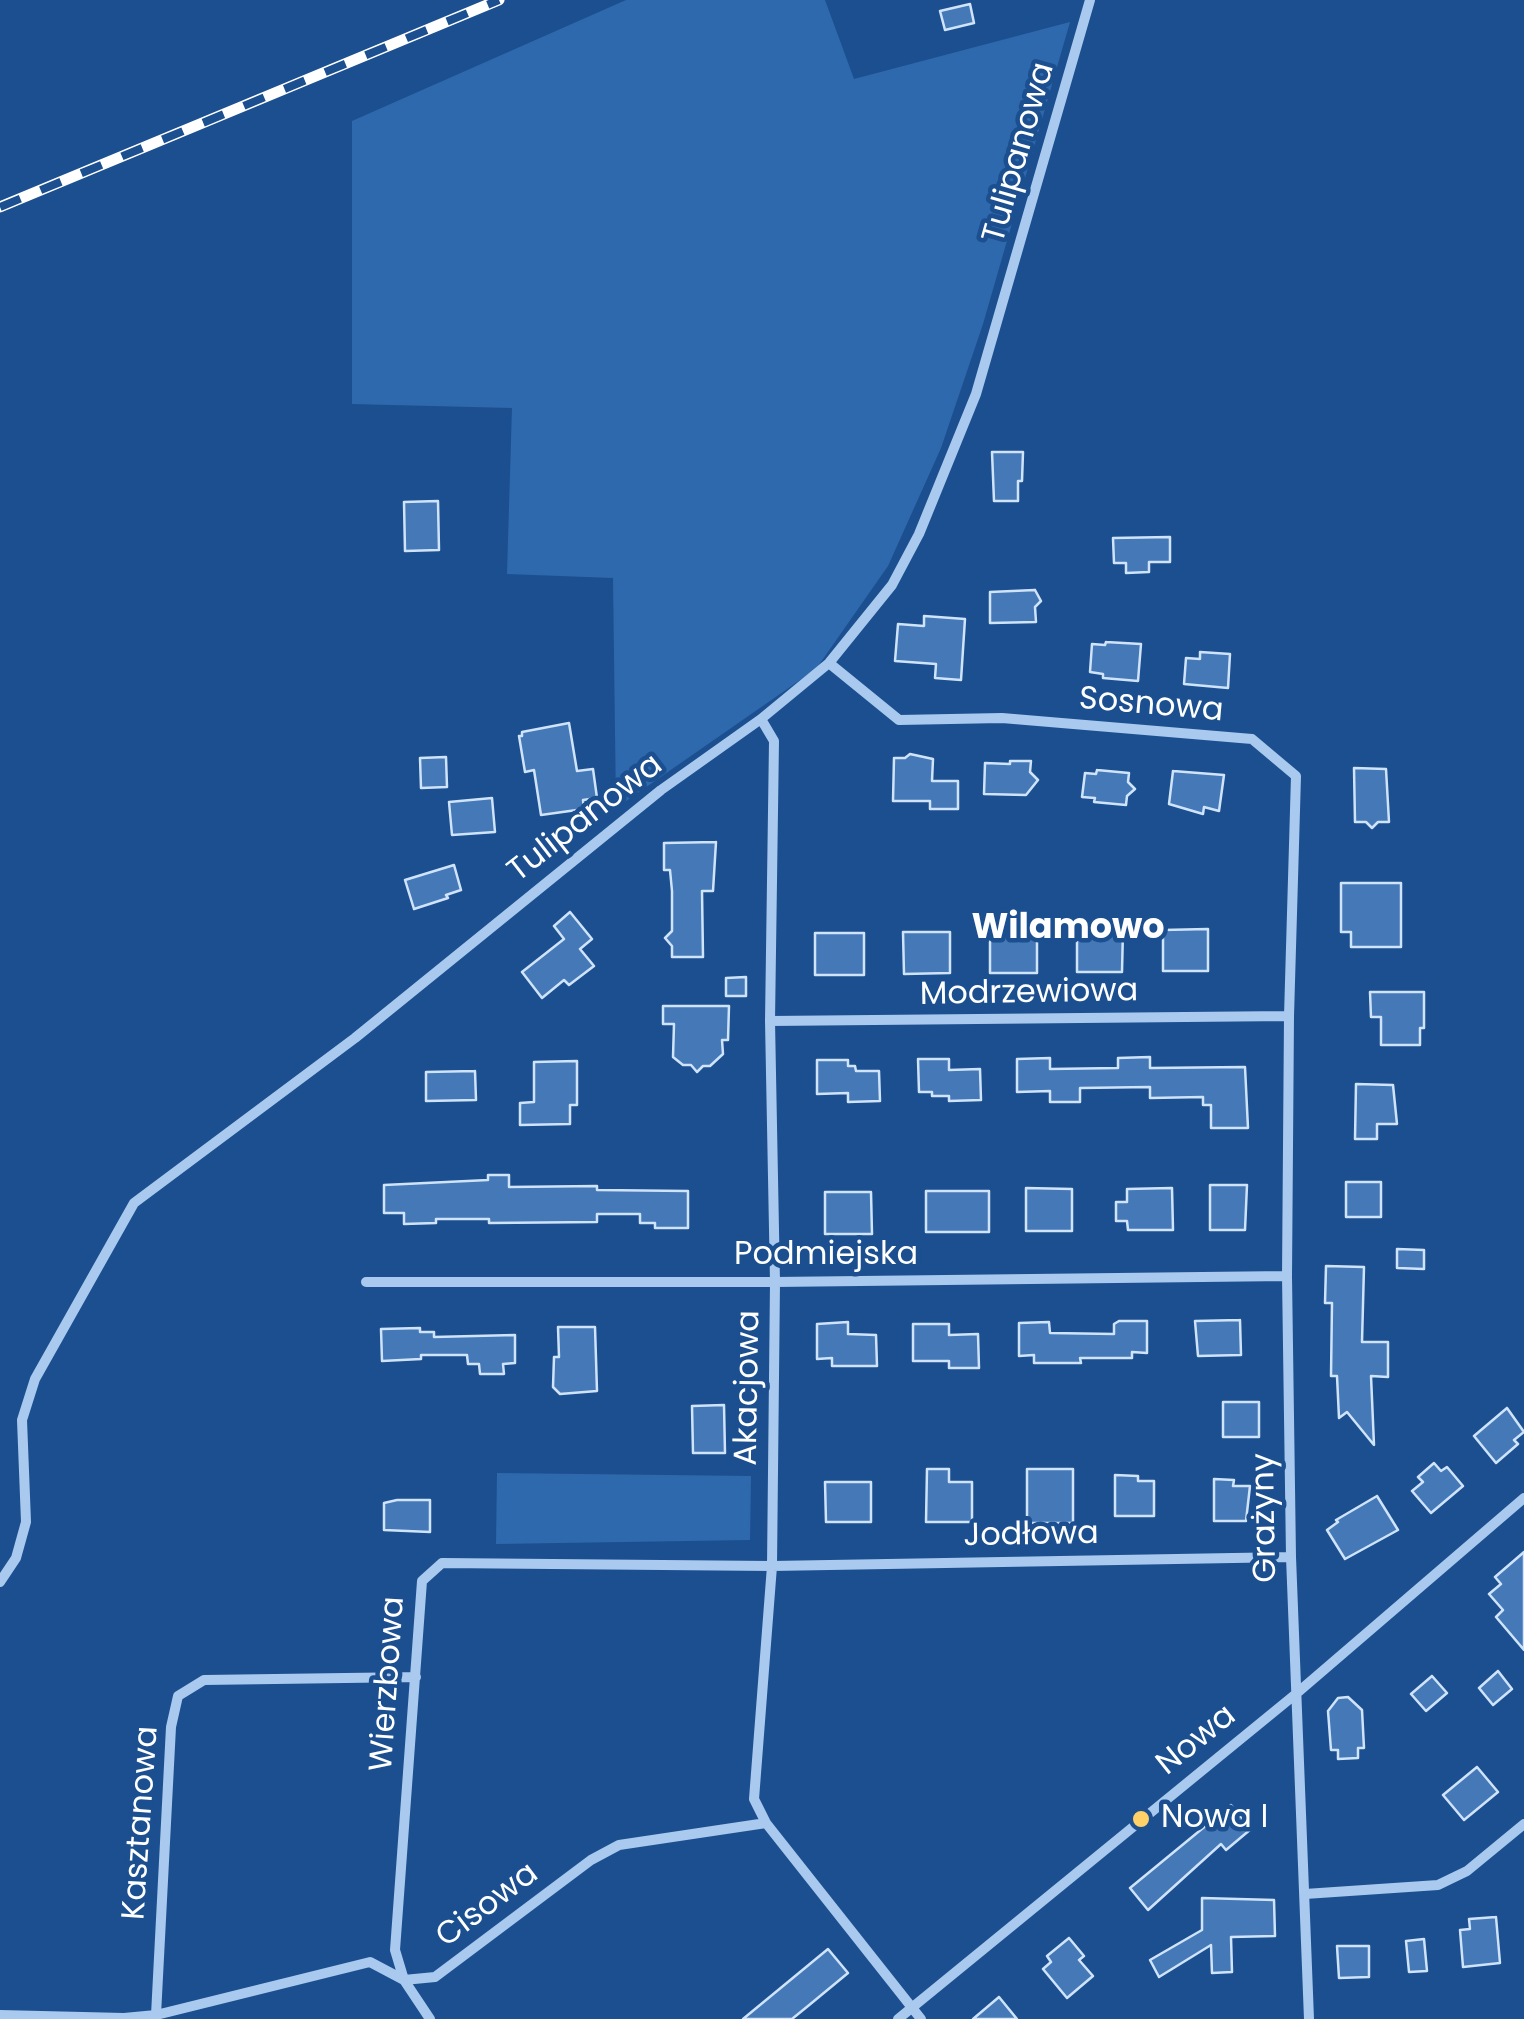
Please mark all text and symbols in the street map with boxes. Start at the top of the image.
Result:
street label: Tulipanowa [976,58,1064,248]
street label: Sosnowa [1077,681,1225,731]
street label: Tulipanowa [501,747,671,891]
district label: Wilamowo [971,908,1165,950]
street label: Modrzewiowa [919,973,1139,1015]
street label: Podmiejska [734,1237,918,1275]
street label: Akacjowa [728,1310,770,1466]
street label: Grażyny [1246,1453,1286,1583]
street label: Jodłowa [963,1516,1099,1556]
street label: Wierzbowa [364,1595,414,1773]
street label: Nowa [1150,1697,1244,1785]
street label: Kasztanowa [116,1725,168,1921]
place label: Nowa I [1161,1800,1268,1838]
marker: Nowa I [1130,1808,1152,1830]
street label: Cisowa [429,1855,547,1957]

